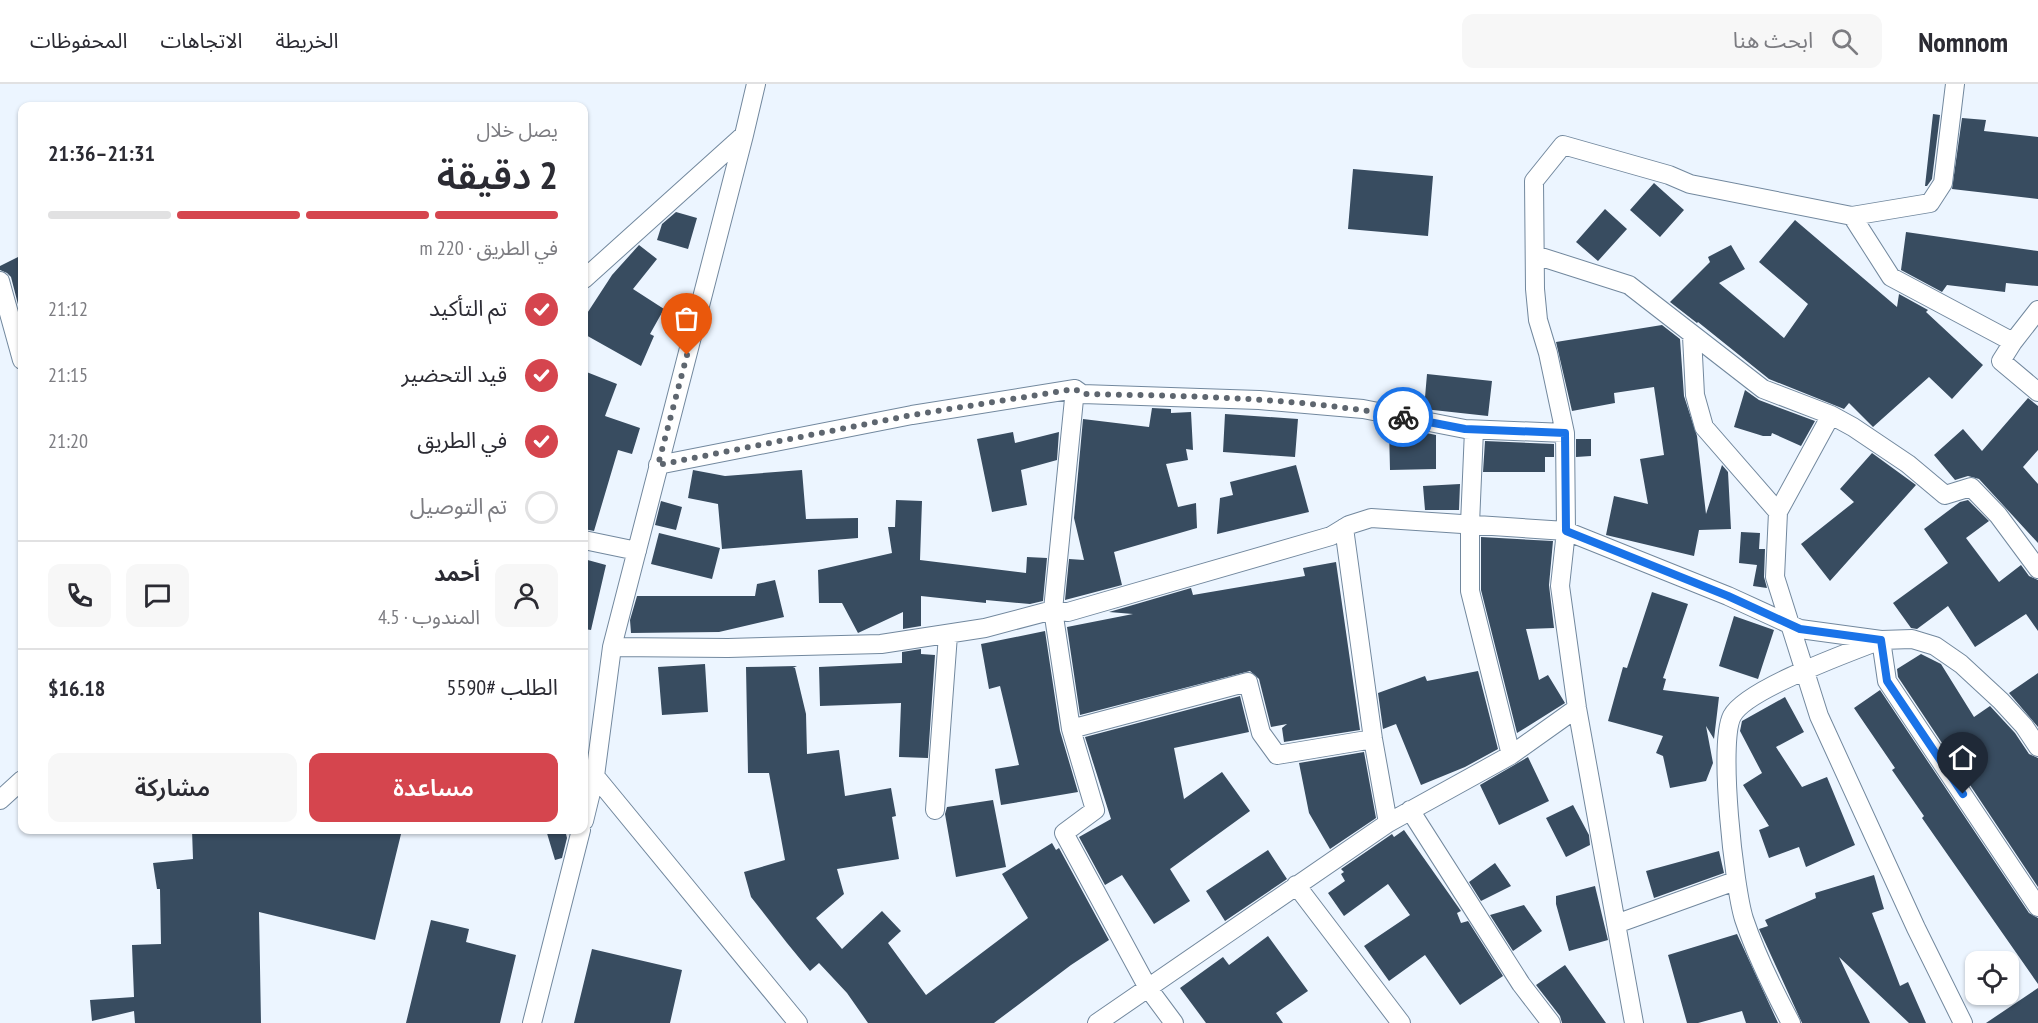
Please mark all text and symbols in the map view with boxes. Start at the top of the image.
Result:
search box [1462,14,1882,68]
text: Nomnom [1918,23,2008,60]
icon: search [1828,25,1861,58]
text: ابحث هنا [1733,26,1813,54]
text: المحفوظات [30,27,127,54]
text: الاتجاهات [160,27,242,54]
text: الخريطة [275,27,338,54]
text: يصل خلال [477,117,558,143]
text: 21:31–21:36 [48,139,155,167]
text: 2 دقيقة [437,149,558,200]
text: في الطريق · 220 m [419,235,558,261]
icon: check [525,293,558,326]
pin [661,293,712,355]
text: تم التأكيد [429,294,507,322]
text: 21:12 [48,296,88,322]
icon: bag [670,302,703,335]
icon: check [525,359,558,392]
text: قيد التحضير [402,360,507,388]
text: 21:15 [48,362,88,388]
courier [1373,387,1433,447]
icon: bike [1387,401,1420,434]
icon: check [525,425,558,458]
text: في الطريق [417,426,507,454]
text: 21:20 [48,428,88,454]
text: تم التوصيل [410,492,507,520]
text: أحمد [434,559,480,587]
button: phone [48,564,111,627]
button: chat [126,564,189,627]
button: person [495,564,558,627]
text: المندوب · 4.5 [378,604,480,630]
text: الطلب #5590 [447,673,558,701]
text: $16.18 [48,674,105,702]
pin [1937,732,1988,794]
icon: home [1946,741,1979,774]
button: مشاركة [48,753,297,822]
button: مساعدة [309,753,558,822]
map controls [1965,951,2019,1005]
button: locate [1965,951,2019,1005]

